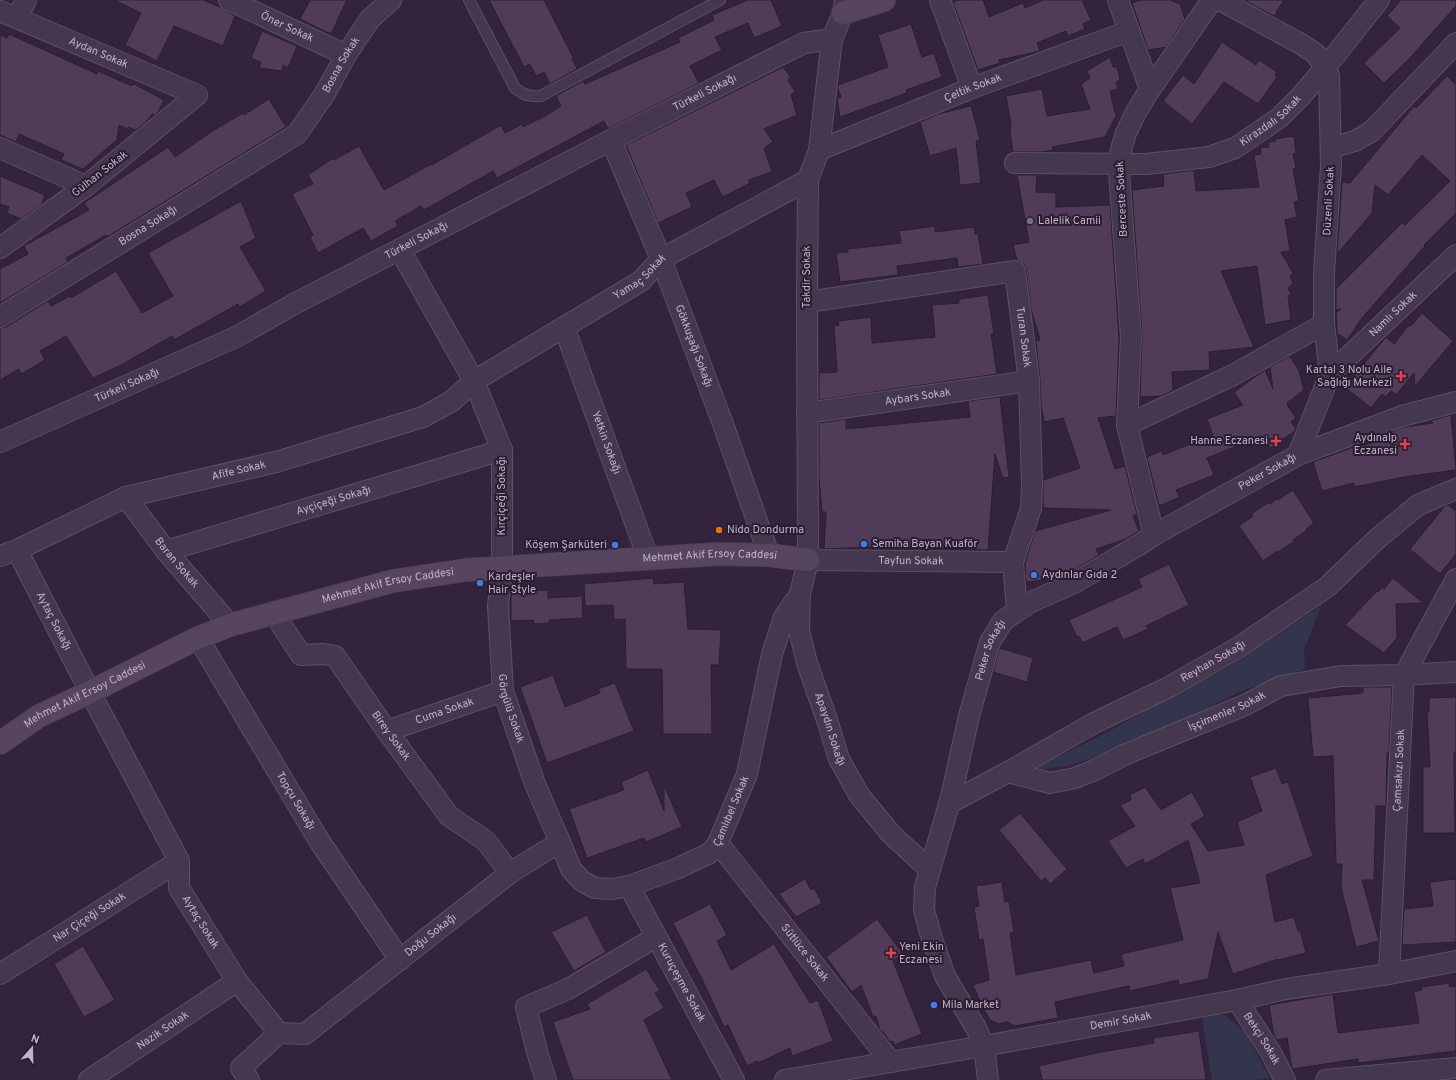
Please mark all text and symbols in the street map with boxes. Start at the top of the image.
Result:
street label: Öner Sokak [258,8,316,46]
street label: Aydan Sokak [67,34,130,72]
street label: Bosna Sokak [319,34,363,96]
street label: Türkeli Sokağı [671,71,739,115]
street label: Çeltik Sokak [942,71,1004,106]
street label: Kirazdalı Sokak [1237,92,1305,150]
street label: Gülhan Sokak [69,148,131,200]
street label: Berceste Sokak [1113,160,1131,237]
street label: Düzenli Sokak [1320,166,1338,236]
street label: Bosna Sokağı [116,202,180,249]
place label: Lalelik Camii [1038,214,1101,228]
marker: Lalelik Camii [1025,216,1035,226]
street label: Türkeli Sokağı [383,218,451,263]
street label: Takdir Sokak [800,246,814,308]
street label: Yamaç Sokak [611,251,668,303]
street label: Namlı Sokak [1366,288,1420,340]
street label: Gökkuşağı Sokağı [672,303,716,389]
street label: Turan Sokak [1013,306,1034,368]
place label: Kartal 3 Nolu Aile Sağlığı Merkezi [1306,363,1392,390]
street label: Türkeli Sokağı [92,365,161,406]
marker: Kartal 3 Nolu Aile Sağlığı Merkezi [1395,370,1407,382]
street label: Aybars Sokak [884,385,952,409]
street label: Yetkin Sokağı [588,409,624,476]
place label: Aydınalp Eczanesi [1354,431,1397,458]
place label: Hanne Eczanesi [1190,434,1268,448]
marker: Hanne Eczanesi [1271,436,1281,446]
marker: Aydınalp Eczanesi [1400,439,1410,449]
street label: Peker Sokağı [1236,450,1299,494]
street label: Kırçiçeği Sokağı [495,457,509,535]
street label: Afife Sokak [210,458,268,484]
street label: Ayçiçeği Sokağı [294,483,373,518]
place label: Nido Dondurma [727,523,804,537]
marker: Nido Dondurma [714,525,724,535]
street label: Baran Sokak [151,535,202,591]
place label: Semiha Bayan Kuaför [872,537,979,551]
place label: Köşem Şarküteri [525,538,607,552]
marker: Semiha Bayan Kuaför [859,539,869,549]
marker: Köşem Şarküteri [610,540,620,550]
street label: Mehmet Akif Ersoy Caddesi [642,547,778,566]
street label: Tayfun Sokak [878,554,944,568]
street label: Mehmet Akif Ersoy Caddesi [320,565,455,607]
place label: Aydınlar Gıda 2 [1042,568,1117,582]
place label: Kardeşler Hair Style [488,570,536,597]
marker: Aydınlar Gıda 2 [1029,570,1039,580]
marker: Kardeşler Hair Style [475,578,485,588]
street label: Aytaç Sokağı [33,589,74,653]
street label: Peker Sokağı [972,617,1009,682]
street label: Reyhan Sokağı [1178,637,1249,686]
street label: Mehmet Akif Ersoy Caddesi [21,658,148,731]
street label: Görgülü Sokak [495,673,527,745]
street label: İşçimenler Sokak [1186,688,1269,735]
street label: Apaydın Sokağı [811,691,849,769]
street label: Cuma Sokak [414,695,476,728]
street label: Birey Sokak [368,708,413,764]
street label: Çamsakızı Sokak [1390,728,1408,812]
street label: Topçu Sokağı [273,769,318,833]
street label: Çamlıbel Sokak [710,774,752,849]
street label: Nar Çiçeği Sokak [51,889,129,946]
street label: Aytaç Sokak [178,893,222,952]
street label: Doğu Sokağı [402,911,459,960]
street label: Sütlüce Sokak [778,921,832,985]
place label: Yeni Ekin Eczanesi [899,940,944,967]
street label: Kuruçeşme Sokak [654,941,709,1025]
marker: Yeni Ekin Eczanesi [886,948,896,958]
place label: Mila Market [942,998,999,1012]
marker: Mila Market [929,1000,939,1010]
street label: Nazik Sokak [134,1008,192,1053]
street label: Demir Sokak [1089,1009,1153,1034]
street label: Bekçi Sokak [1240,1010,1283,1068]
north arrow [12,1028,52,1068]
text: N [29,1032,41,1047]

